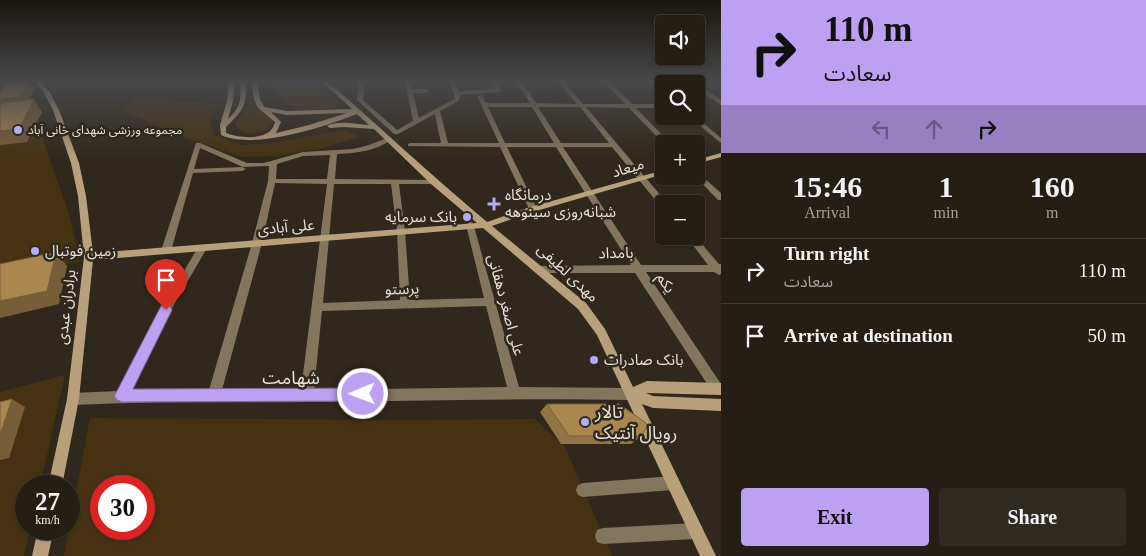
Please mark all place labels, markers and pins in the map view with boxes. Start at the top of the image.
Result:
place label: مجموعه ورزشی شهدای خانی آباد [28,123,182,137]
marker: مجموعه ورزشی شهدای خانی آباد [12,124,24,136]
place label: درمانگاه شبانه‌روزی سینوهه [505,187,616,221]
marker: درمانگاه شبانه‌روزی سینوهه [487,197,501,211]
place label: بانک سرمایه [385,209,457,226]
marker: بانک سرمایه [461,211,473,223]
place label: زمین فوتبال [45,243,116,260]
marker: زمین فوتبال [29,245,41,257]
pin [145,259,187,310]
place label: بانک صادرات [604,352,683,369]
marker: بانک صادرات [588,354,600,366]
place label: تالار رویال آنتیک [594,402,677,444]
marker: تالار رویال آنتیک [579,416,591,428]

